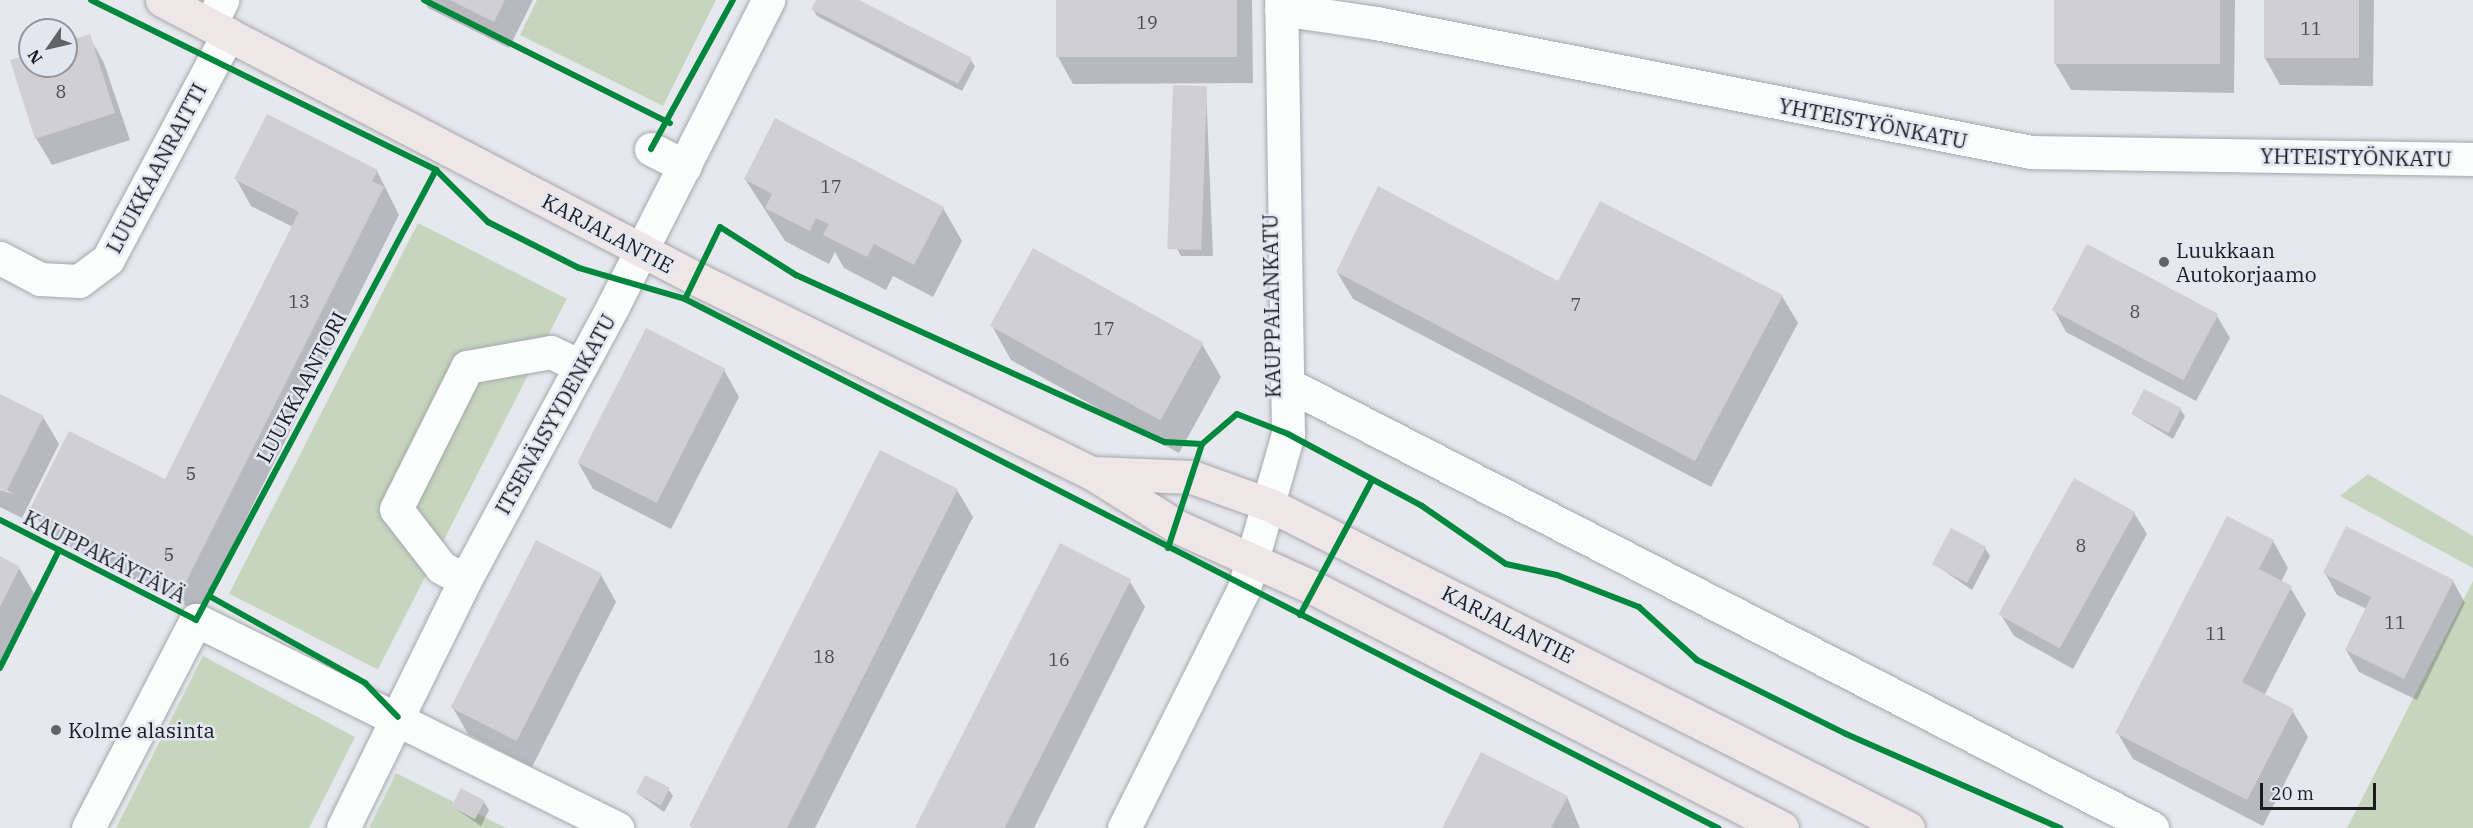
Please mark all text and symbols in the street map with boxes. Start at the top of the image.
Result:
house number: 19 [1136,12,1158,34]
north arrow [18,18,78,78]
house number: 11 [2300,18,2322,40]
text: N [23,46,47,68]
street label: LUUKKAANRAITTI [101,79,211,257]
house number: 8 [56,81,66,103]
street label: YHTEISTYÖNKATU [1777,92,1969,154]
street label: YHTEISTYÖNKATU [2260,143,2452,171]
house number: 17 [820,176,842,198]
street label: KARJALANTIE [538,188,678,278]
street label: KAUPPALANKATU [1257,214,1285,398]
place label: Luukkaan Autokorjaamo [2176,237,2316,287]
marker: Luukkaan Autokorjaamo [2157,255,2171,269]
house number: 13 [288,291,310,313]
house number: 7 [1571,294,1581,316]
house number: 8 [2130,301,2140,323]
street label: LUUKKAANTORI [251,307,351,467]
street label: ITSENÄISYYDENKATU [489,309,621,519]
house number: 17 [1093,318,1115,340]
house number: 5 [186,463,196,485]
street label: KAUPPAKÄYTÄVÄ [20,504,190,608]
house number: 8 [2076,535,2086,557]
house number: 5 [164,544,174,566]
street label: KARJALANTIE [1438,580,1578,668]
house number: 11 [2384,612,2406,634]
house number: 11 [2205,623,2227,645]
house number: 18 [813,646,835,668]
house number: 16 [1048,649,1070,671]
place label: Kolme alasinta [68,717,215,743]
marker: Kolme alasinta [49,723,63,737]
scale bar [2263,771,2378,809]
text: 20 m [2271,782,2314,805]

